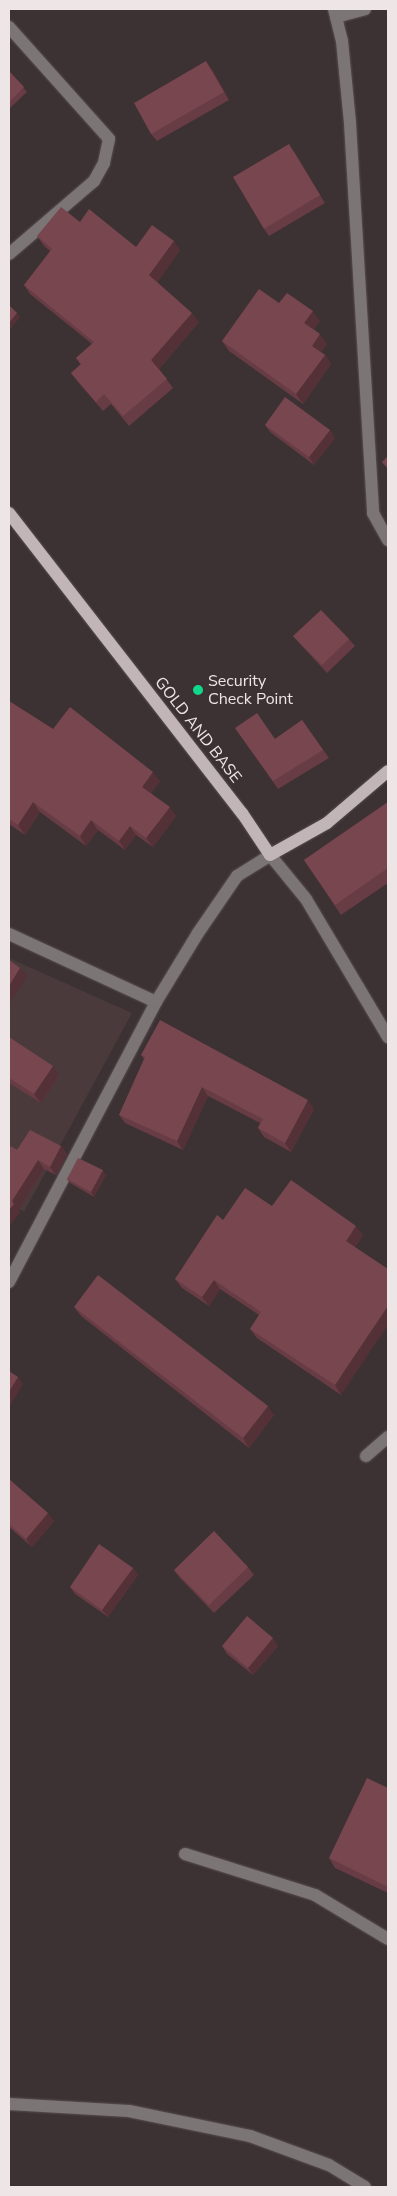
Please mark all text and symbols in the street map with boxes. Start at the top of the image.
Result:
place label: Security Check Point [208,671,293,709]
street label: GOLD AND BASE [151,673,245,787]
marker: Security Check Point [192,684,204,696]

